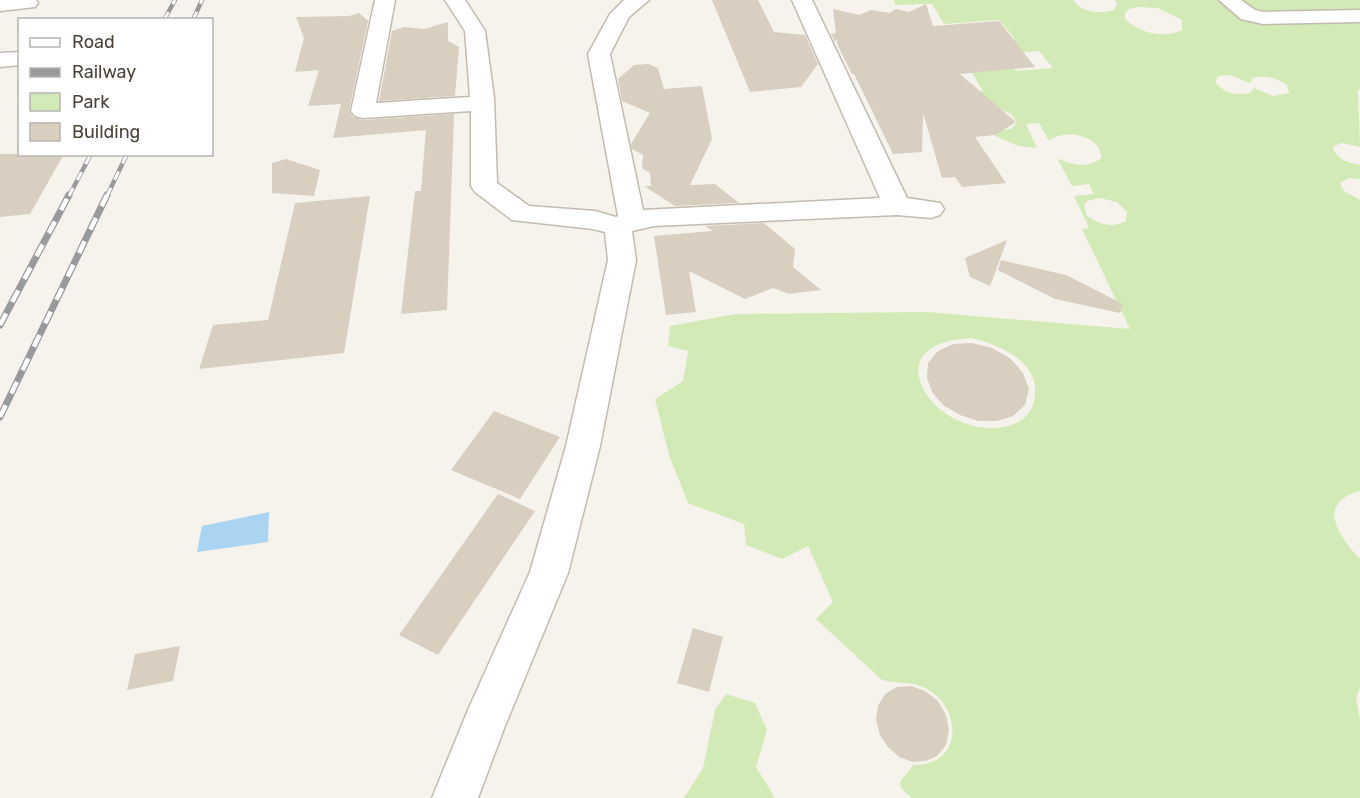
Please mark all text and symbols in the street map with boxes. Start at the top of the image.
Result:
legend [18,18,213,156]
text: Road [72,31,115,53]
text: Railway [72,61,136,83]
text: Park [72,91,110,113]
text: Building [72,121,140,143]

